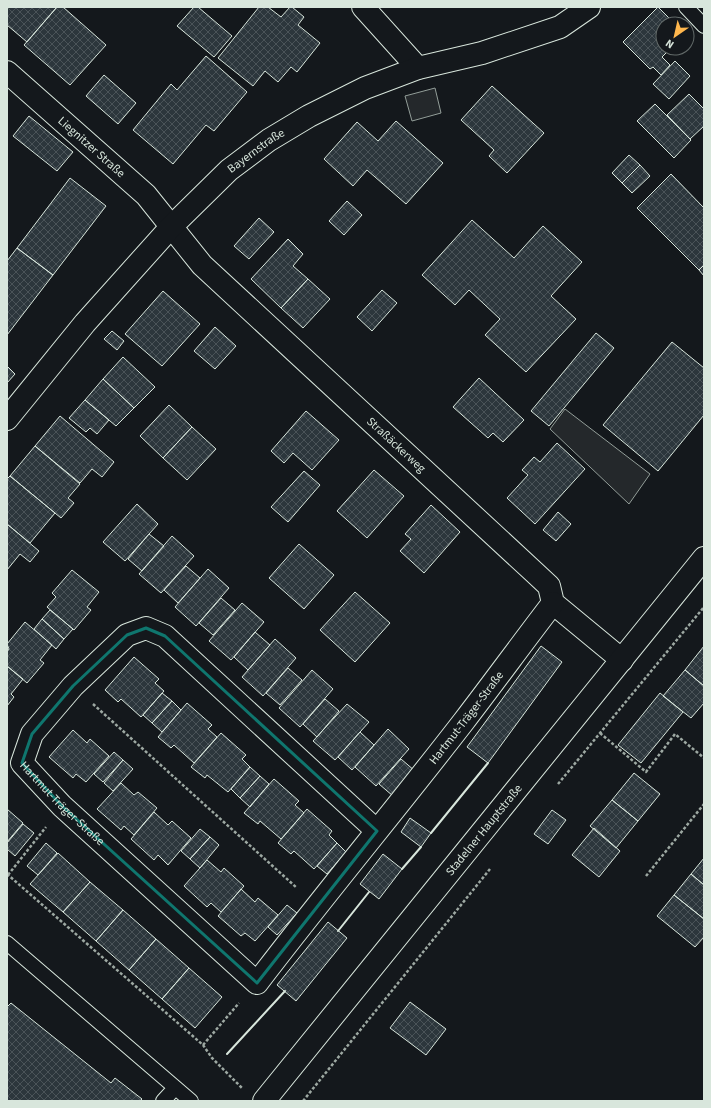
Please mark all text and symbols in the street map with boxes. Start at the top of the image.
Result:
north arrow [655,16,695,56]
text: N [662,36,677,52]
street label: Liegnitzer Straße [54,113,129,182]
street label: Bayernstraße [224,125,288,177]
street label: Straßäckerweg [363,413,429,477]
street label: Hartmut-Träger-Straße [425,668,508,768]
street label: Hartmut-Träger-Straße [16,758,108,850]
street label: Stadelner Hauptstraße [442,781,526,880]

